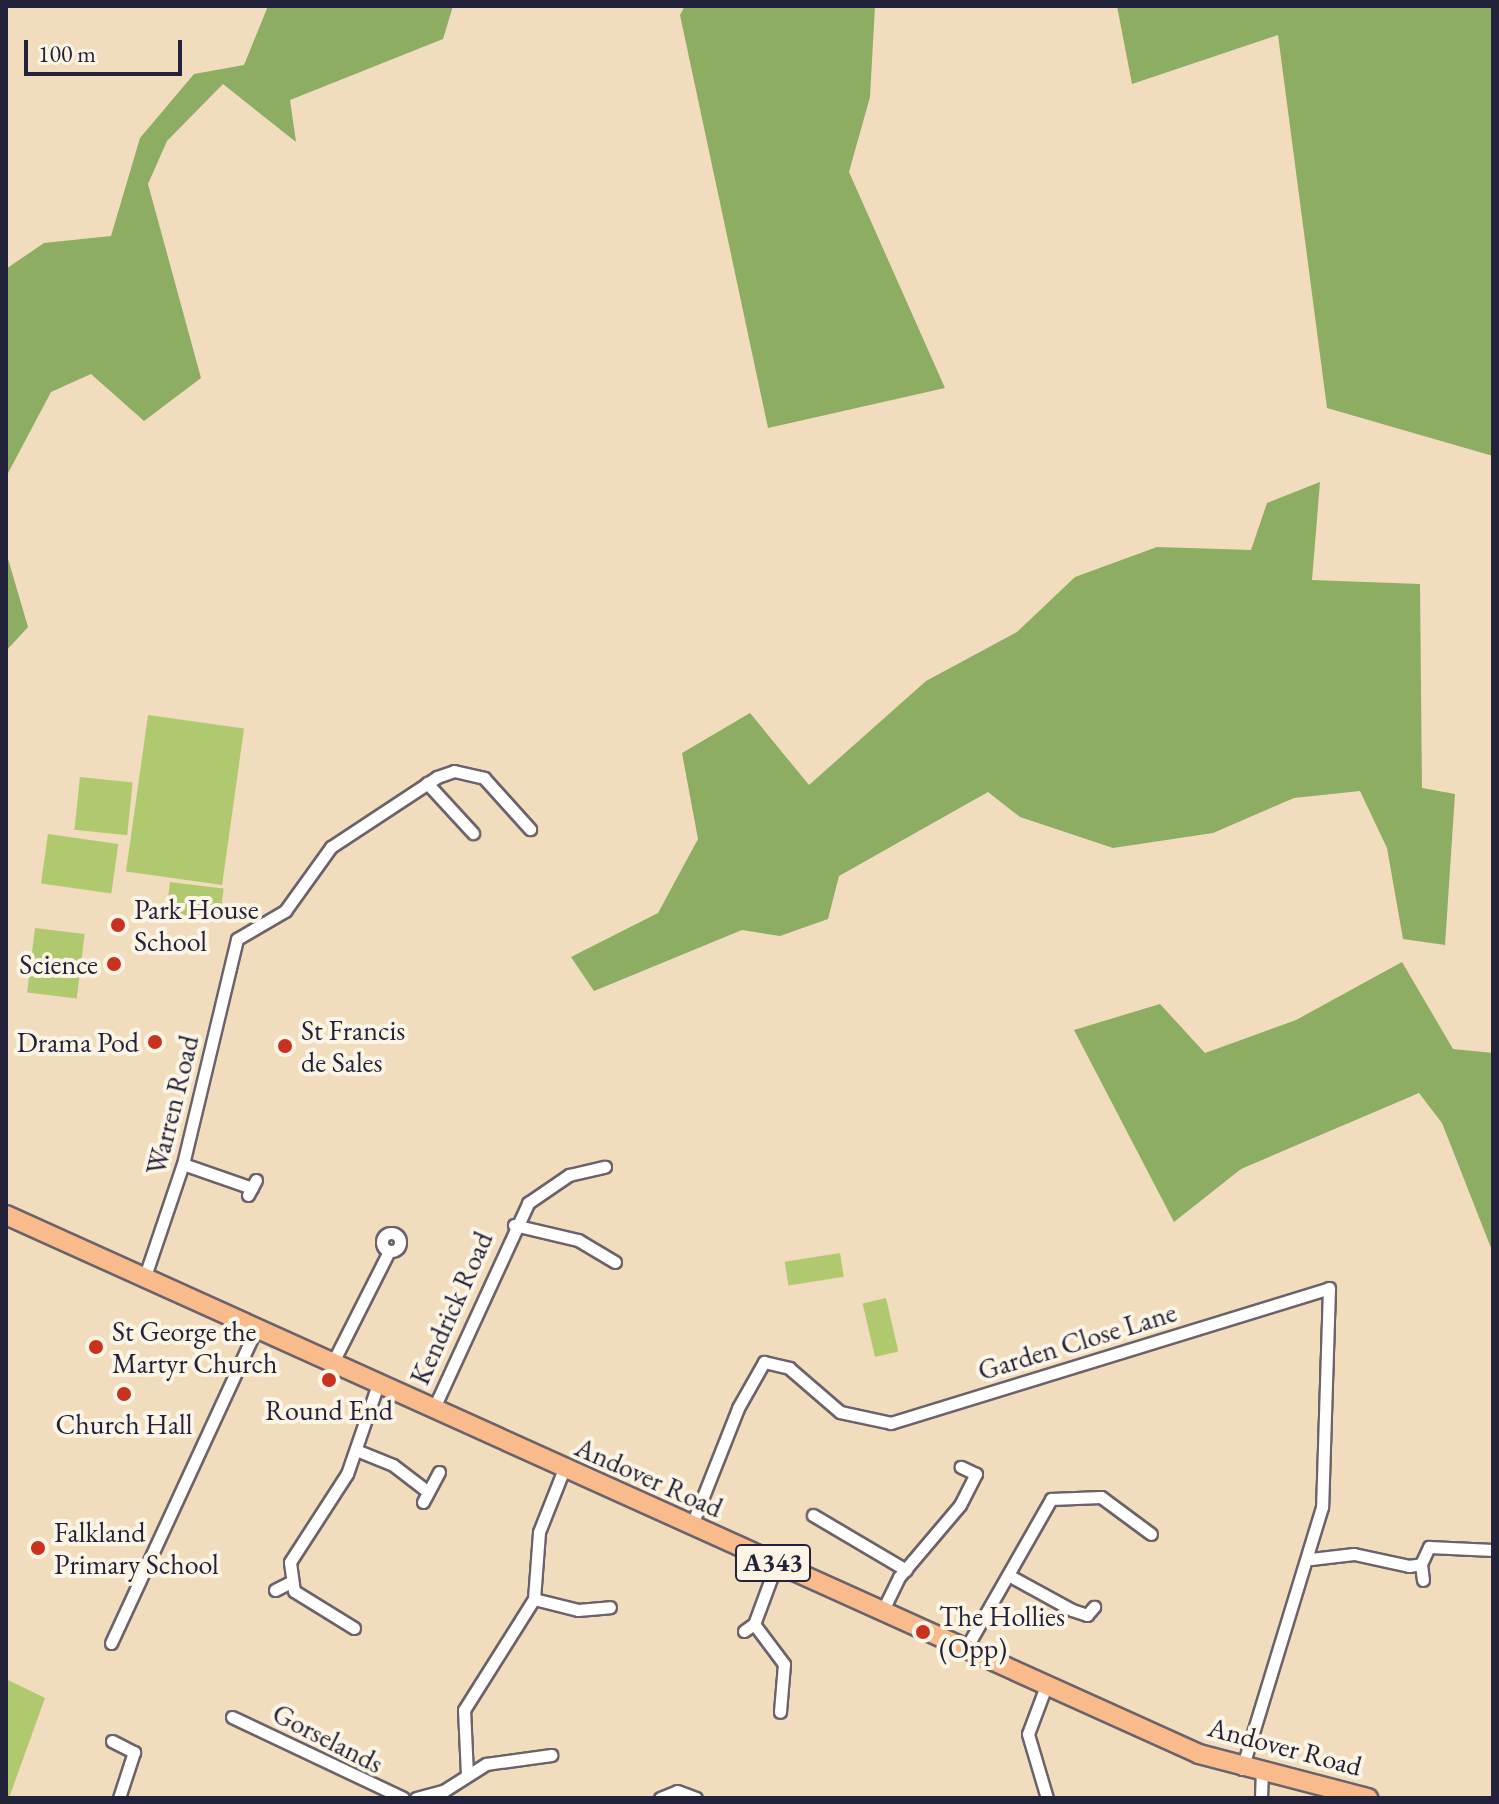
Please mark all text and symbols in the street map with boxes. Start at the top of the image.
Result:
scale bar [28,24,186,74]
text: 100 m [38,38,96,69]
place label: Park House School [134,892,259,958]
marker: Park House School [109,916,127,934]
place label: Science [19,947,98,981]
marker: Science [105,955,123,973]
place label: St Francis de Sales [301,1013,405,1079]
place label: Drama Pod [17,1025,139,1059]
street label: Warren Road [138,1032,206,1178]
marker: Drama Pod [146,1033,164,1051]
marker: St Francis de Sales [276,1037,294,1055]
street label: Kendrick Road [402,1226,500,1390]
street label: Garden Close Lane [974,1295,1180,1387]
place label: St George the Martyr Church [112,1314,277,1380]
marker: St George the Martyr Church [87,1338,105,1356]
marker: Round End [320,1371,338,1389]
marker: Church Hall [115,1385,133,1403]
place label: Round End [265,1393,393,1427]
place label: Church Hall [55,1407,193,1441]
street label: Andover Road [570,1430,728,1524]
place label: Falkland Primary School [54,1515,219,1581]
marker: Falkland Primary School [29,1539,47,1557]
road number: A343 [735,1541,811,1585]
place label: The Hollies (Opp) [939,1599,1065,1665]
marker: The Hollies (Opp) [914,1623,932,1641]
street label: Gorselands [267,1696,389,1780]
street label: Andover Road [1204,1709,1366,1783]

